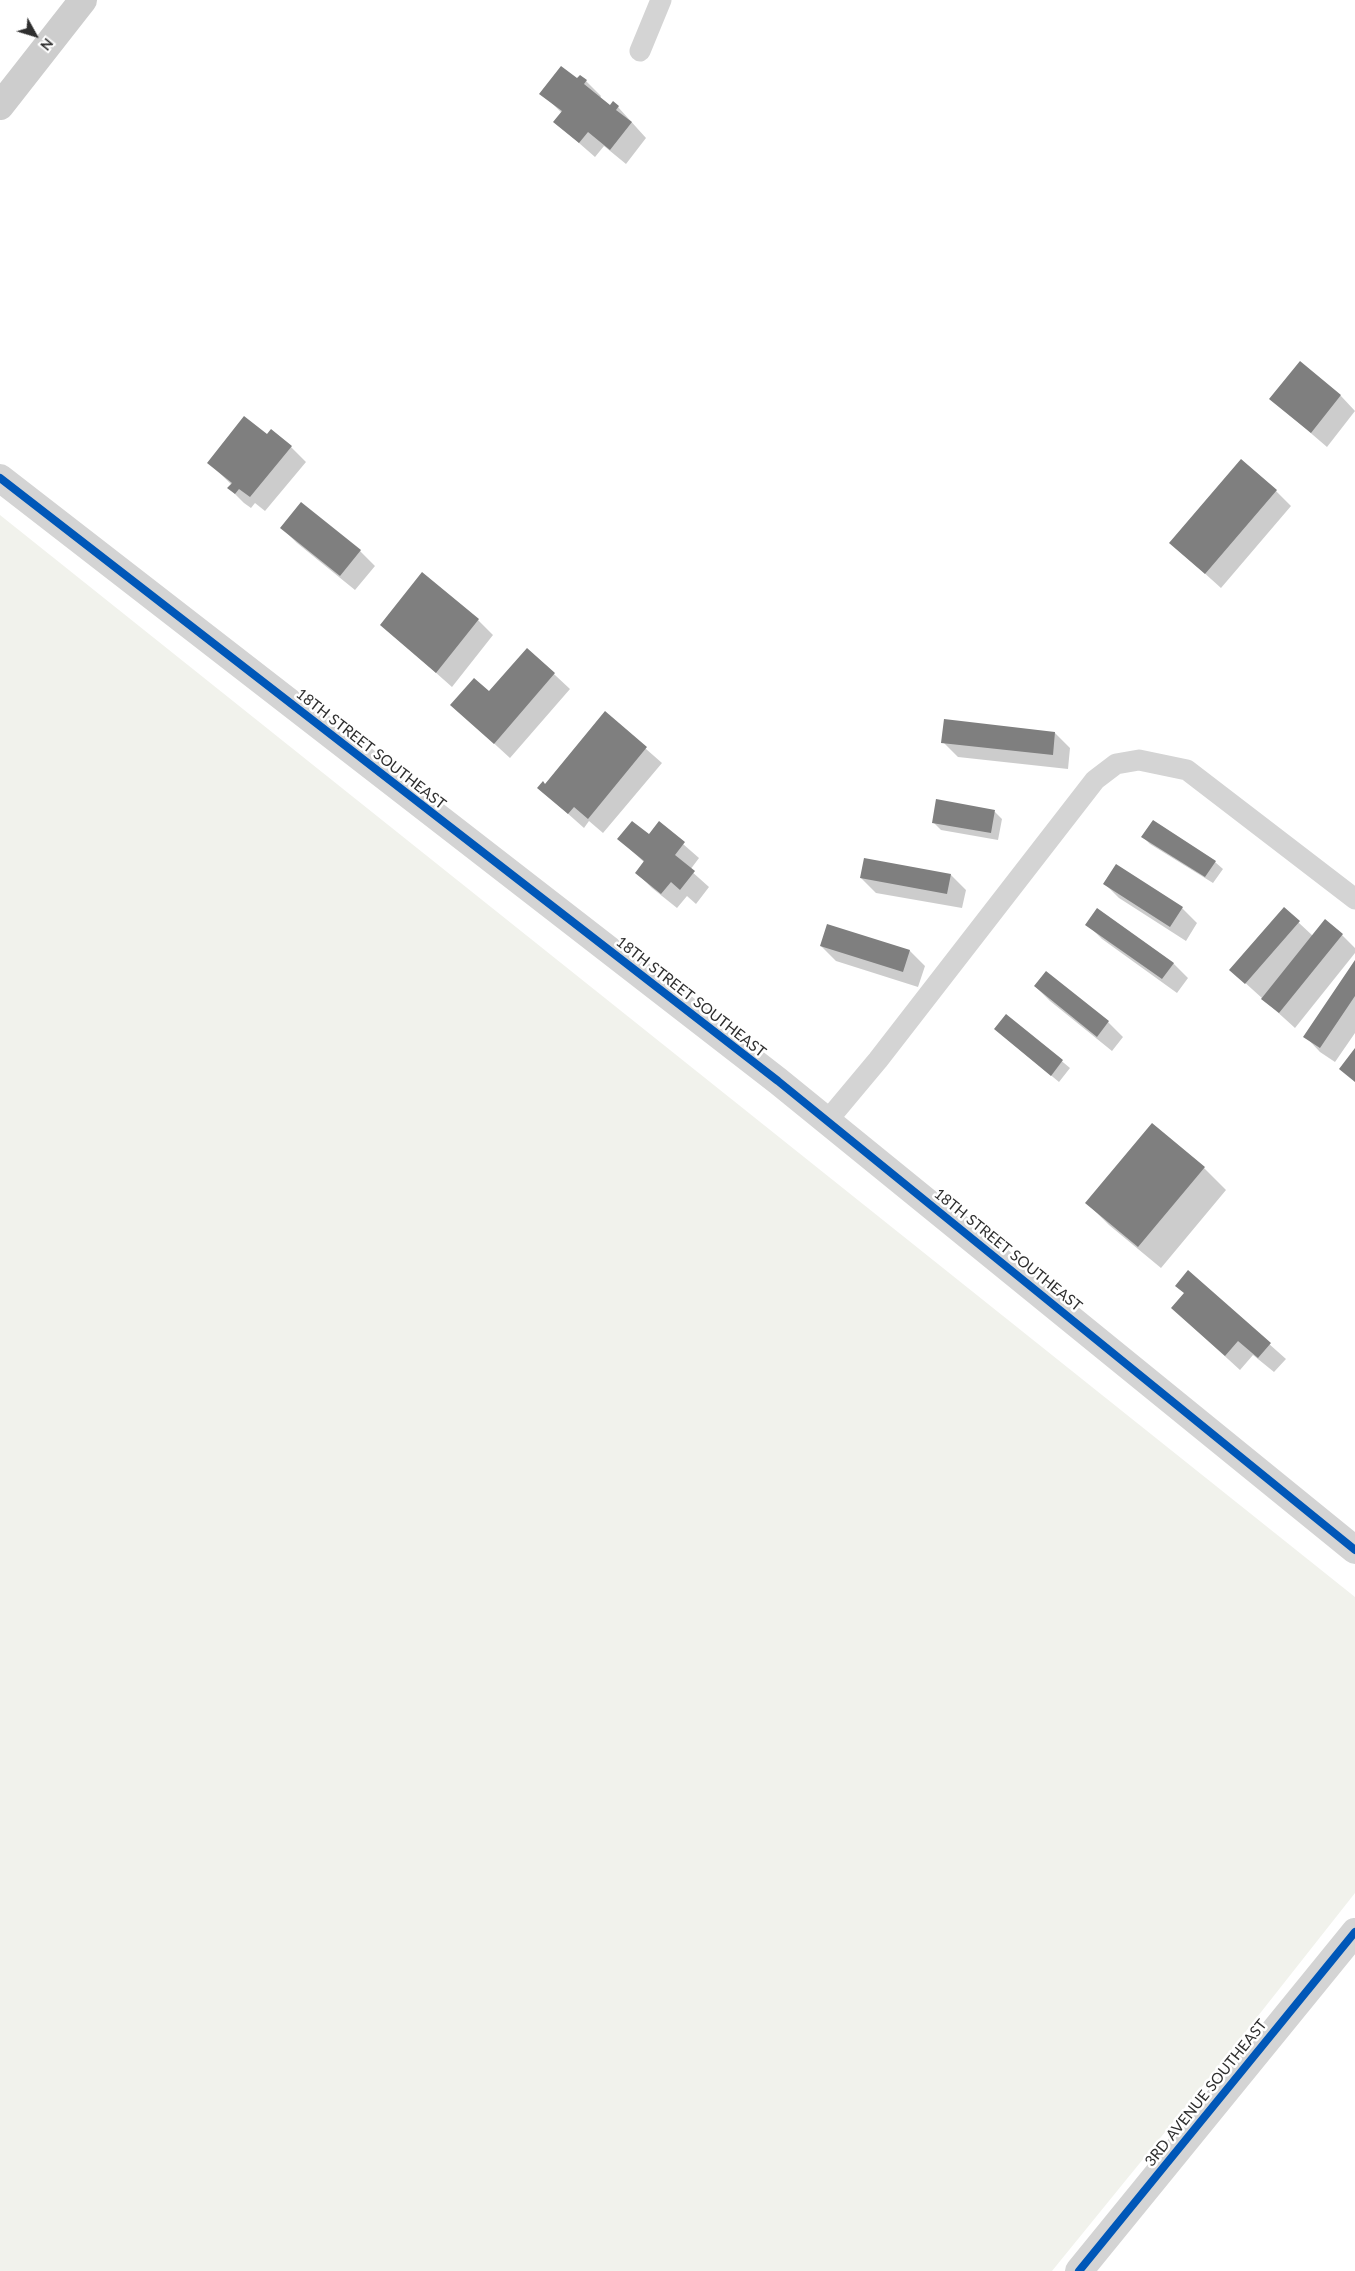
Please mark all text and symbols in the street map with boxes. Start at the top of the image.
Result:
north arrow [10,10,60,60]
text: N [37,35,57,54]
street label: 18TH STREET SOUTHEAST [292,685,450,813]
street label: 18TH STREET SOUTHEAST [612,933,770,1061]
street label: 18TH STREET SOUTHEAST [930,1185,1086,1315]
street label: 3RD AVENUE SOUTHEAST [1141,2016,1271,2170]

